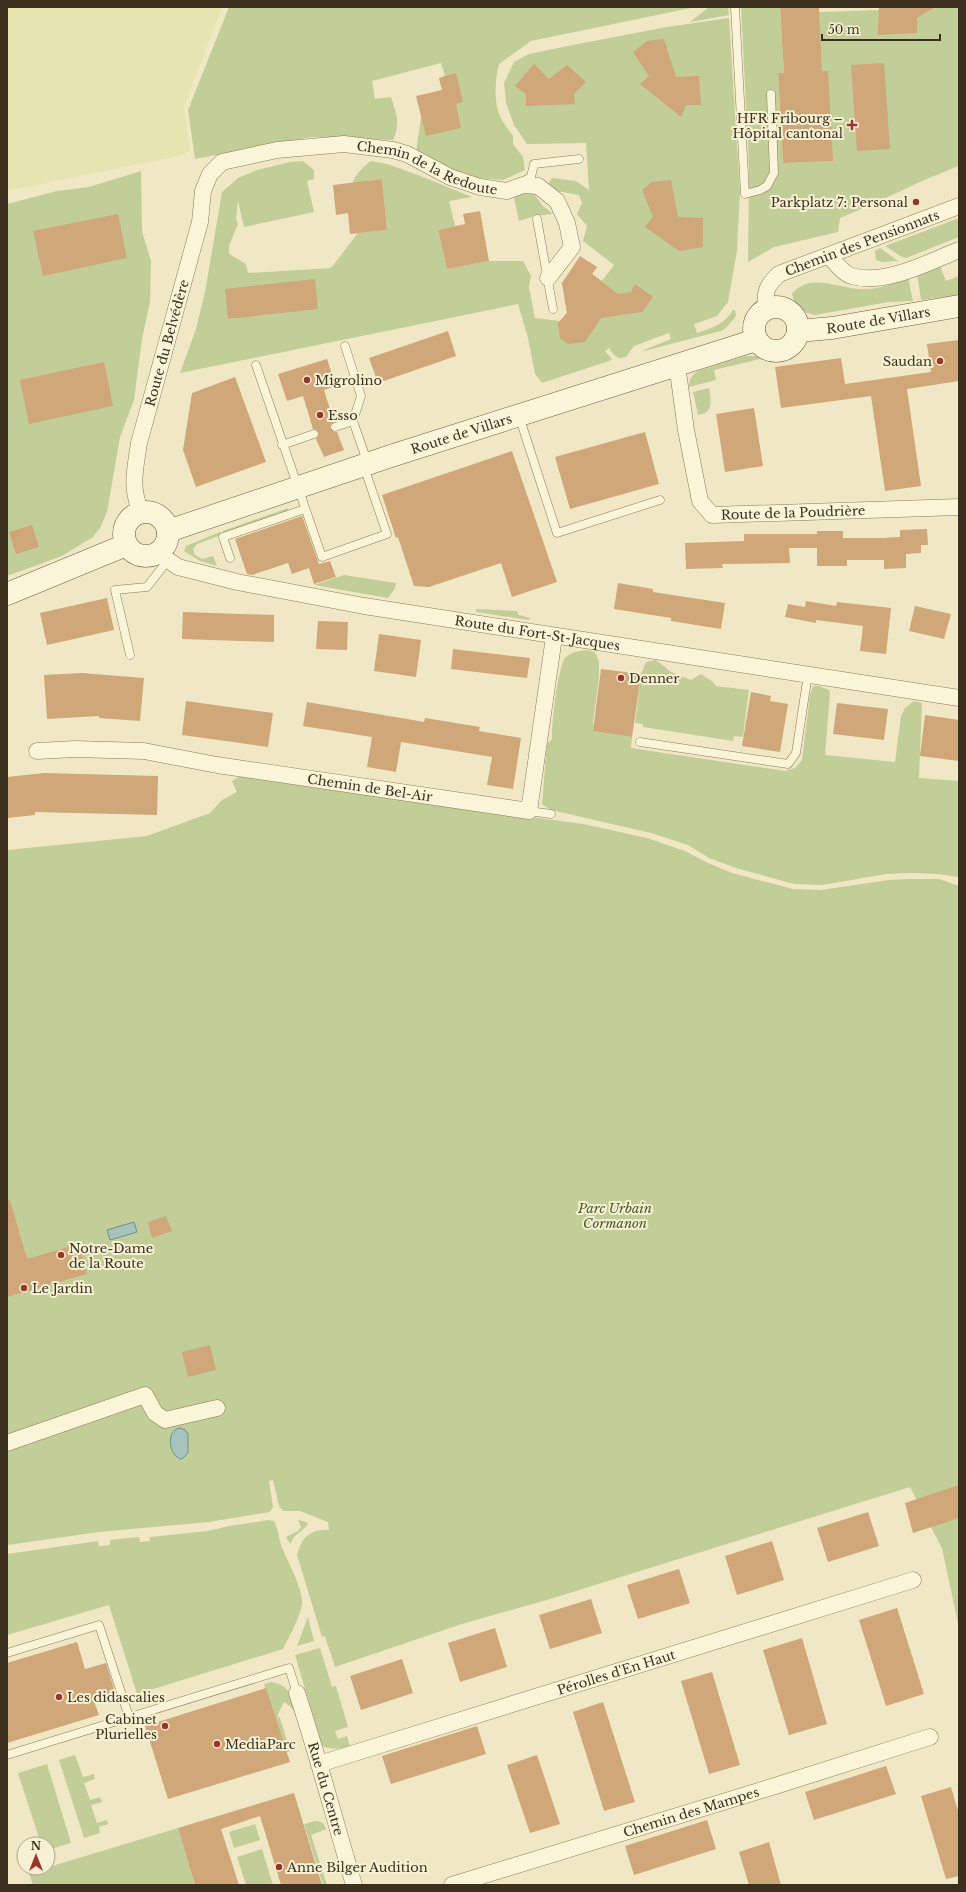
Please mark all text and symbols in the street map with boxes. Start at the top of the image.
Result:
scale bar [822,16,940,42]
text: 50 m [828,22,860,37]
place label: HFR Fribourg – Hôpital cantonal [733,110,843,142]
marker: HFR Fribourg – Hôpital cantonal [846,119,858,131]
street label: Chemin de la Redoute [356,138,499,198]
place label: Parkplatz 7: Personal [771,194,908,211]
marker: Parkplatz 7: Personal [911,197,921,207]
street label: Chemin des Pensionnats [783,206,942,280]
street label: Route du Belvédère [141,278,193,409]
street label: Route de Villars [826,303,932,337]
place label: Saudan [883,353,932,370]
marker: Saudan [935,356,945,366]
place label: Migrolino [315,372,382,389]
marker: Migrolino [302,375,312,385]
place label: Esso [328,407,358,424]
marker: Esso [315,410,325,420]
street label: Route de Villars [409,410,514,458]
street label: Route de la Poudrière [721,502,866,524]
street label: Route du Fort-St-Jacques [453,612,621,655]
place label: Denner [629,670,680,687]
marker: Denner [616,673,626,683]
street label: Chemin de Bel-Air [306,770,434,806]
park label: Parc Urbain Cormanon [577,1200,652,1232]
place label: Notre-Dame de la Route [69,1240,153,1272]
marker: Notre-Dame de la Route [56,1250,66,1260]
place label: Le Jardin [32,1280,93,1297]
marker: Le Jardin [19,1283,29,1293]
street label: Pérolles d'En Haut [555,1646,677,1699]
place label: Les didascalies [67,1689,165,1706]
marker: Les didascalies [54,1692,64,1702]
place label: Cabinet Plurielles [95,1711,157,1743]
marker: Cabinet Plurielles [160,1721,170,1731]
place label: MediaParc [225,1736,296,1753]
marker: MediaParc [212,1739,222,1749]
street label: Rue du Centre [304,1740,347,1838]
street label: Chemin des Mampes [621,1783,761,1841]
north arrow [16,1836,56,1876]
text: N [31,1839,42,1853]
place label: Anne Bilger Audition [286,1859,428,1876]
marker: Anne Bilger Audition [274,1862,284,1872]

